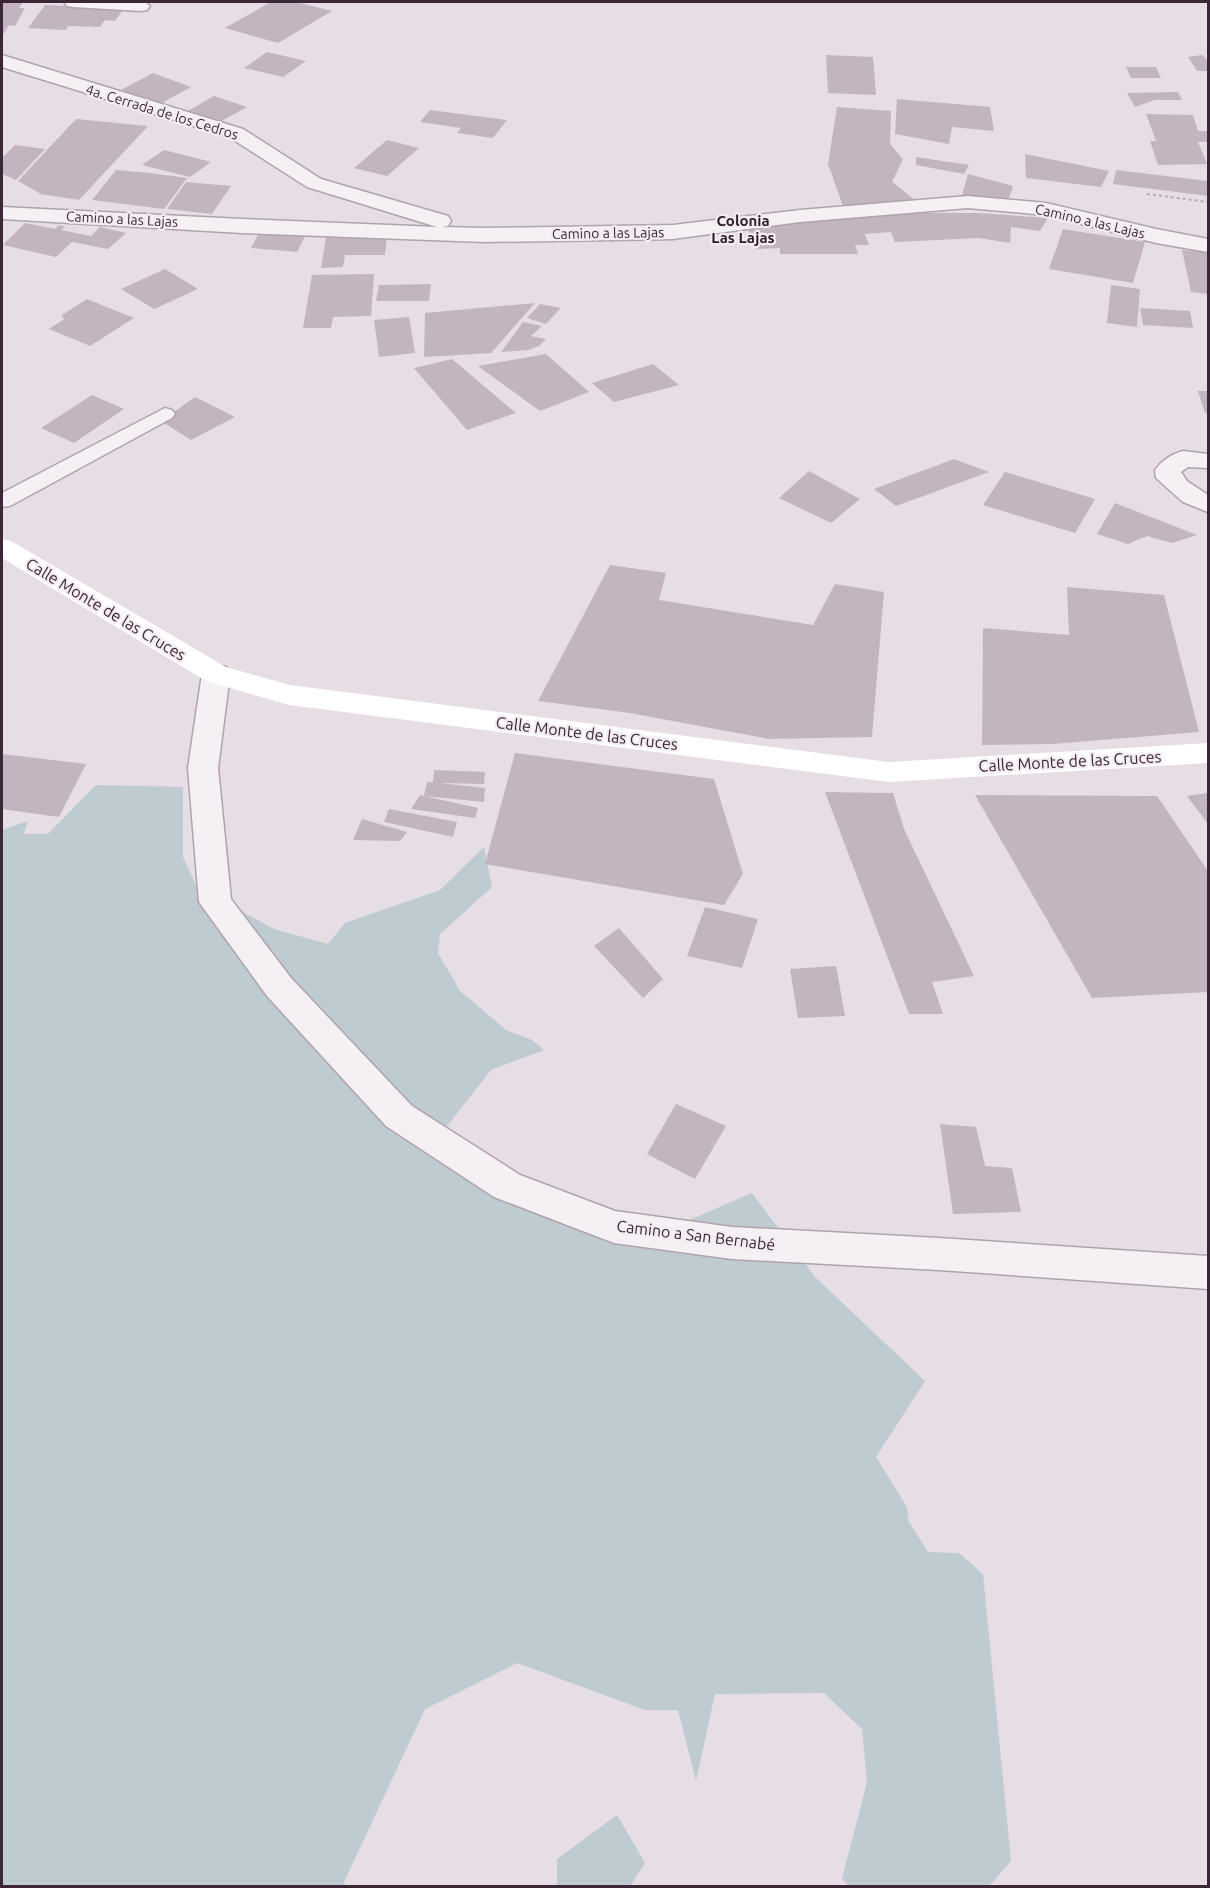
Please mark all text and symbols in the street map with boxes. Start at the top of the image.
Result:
street label: 4a. Cerrada de los Cedros [84,81,240,143]
street label: Camino a las Lajas [1034,201,1146,241]
street label: Camino a las Lajas [66,208,178,230]
district label: Colonia Las Lajas [711,212,775,246]
street label: Camino a las Lajas [552,224,664,242]
street label: Calle Monte de las Cruces [23,554,189,664]
street label: Calle Monte de las Cruces [495,713,679,753]
street label: Calle Monte de las Cruces [978,747,1162,775]
street label: Camino a San Bernabé [616,1216,776,1254]

